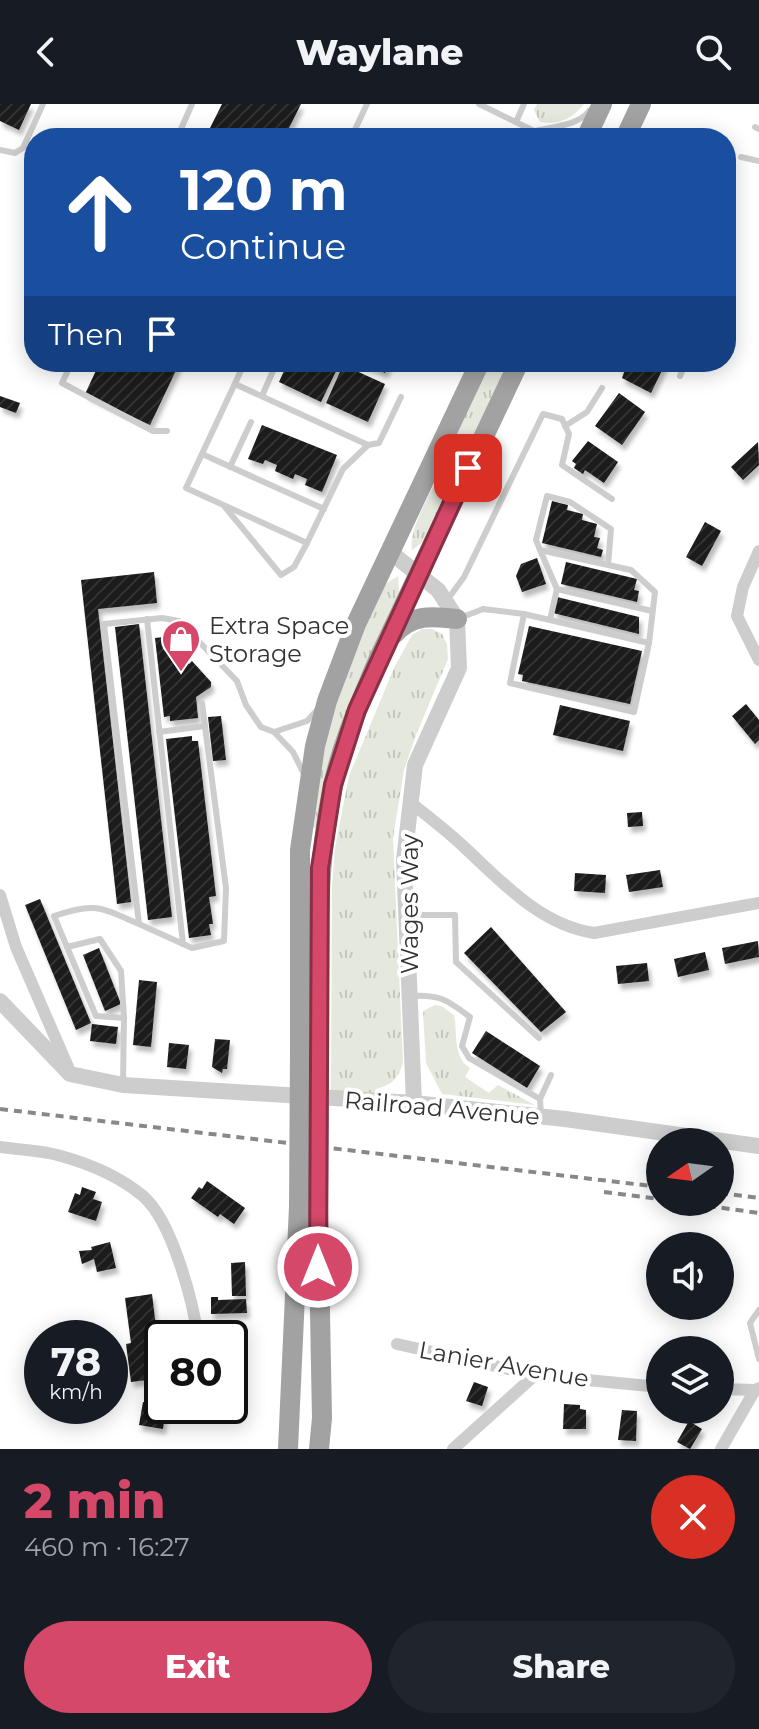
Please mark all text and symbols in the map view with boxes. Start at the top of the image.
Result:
icon: back [24,30,68,74]
text: Waylane [296,30,463,74]
icon: search [691,30,735,74]
text: 120 m [180,156,348,224]
icon: ahead [48,160,152,264]
text: Continue [180,224,346,268]
icon: arrive [140,312,184,356]
text: Then [48,316,124,353]
pin [434,434,502,502]
icon: arrive [446,446,490,490]
place label: Extra Space Storage [209,611,349,668]
shop icon: Extra Space Storage [160,618,202,673]
street label: Wages Way [395,834,424,974]
street label: Railroad Avenue [343,1085,541,1131]
north arrow [646,1128,734,1216]
map controls [646,1128,734,1424]
position arrow [276,1225,360,1309]
button: sound [646,1232,734,1320]
speed limit sign: 80 [144,1320,248,1424]
street label: Lanier Avenue [417,1335,591,1393]
button: layers [646,1336,734,1424]
text: 78 [51,1337,101,1386]
text: km/h [49,1380,103,1404]
text: 2 min [24,1472,165,1530]
button: close [651,1475,735,1559]
text: 460 m · 16:27 [24,1531,190,1563]
button: Exit [24,1621,372,1713]
button: Share [388,1621,735,1713]

